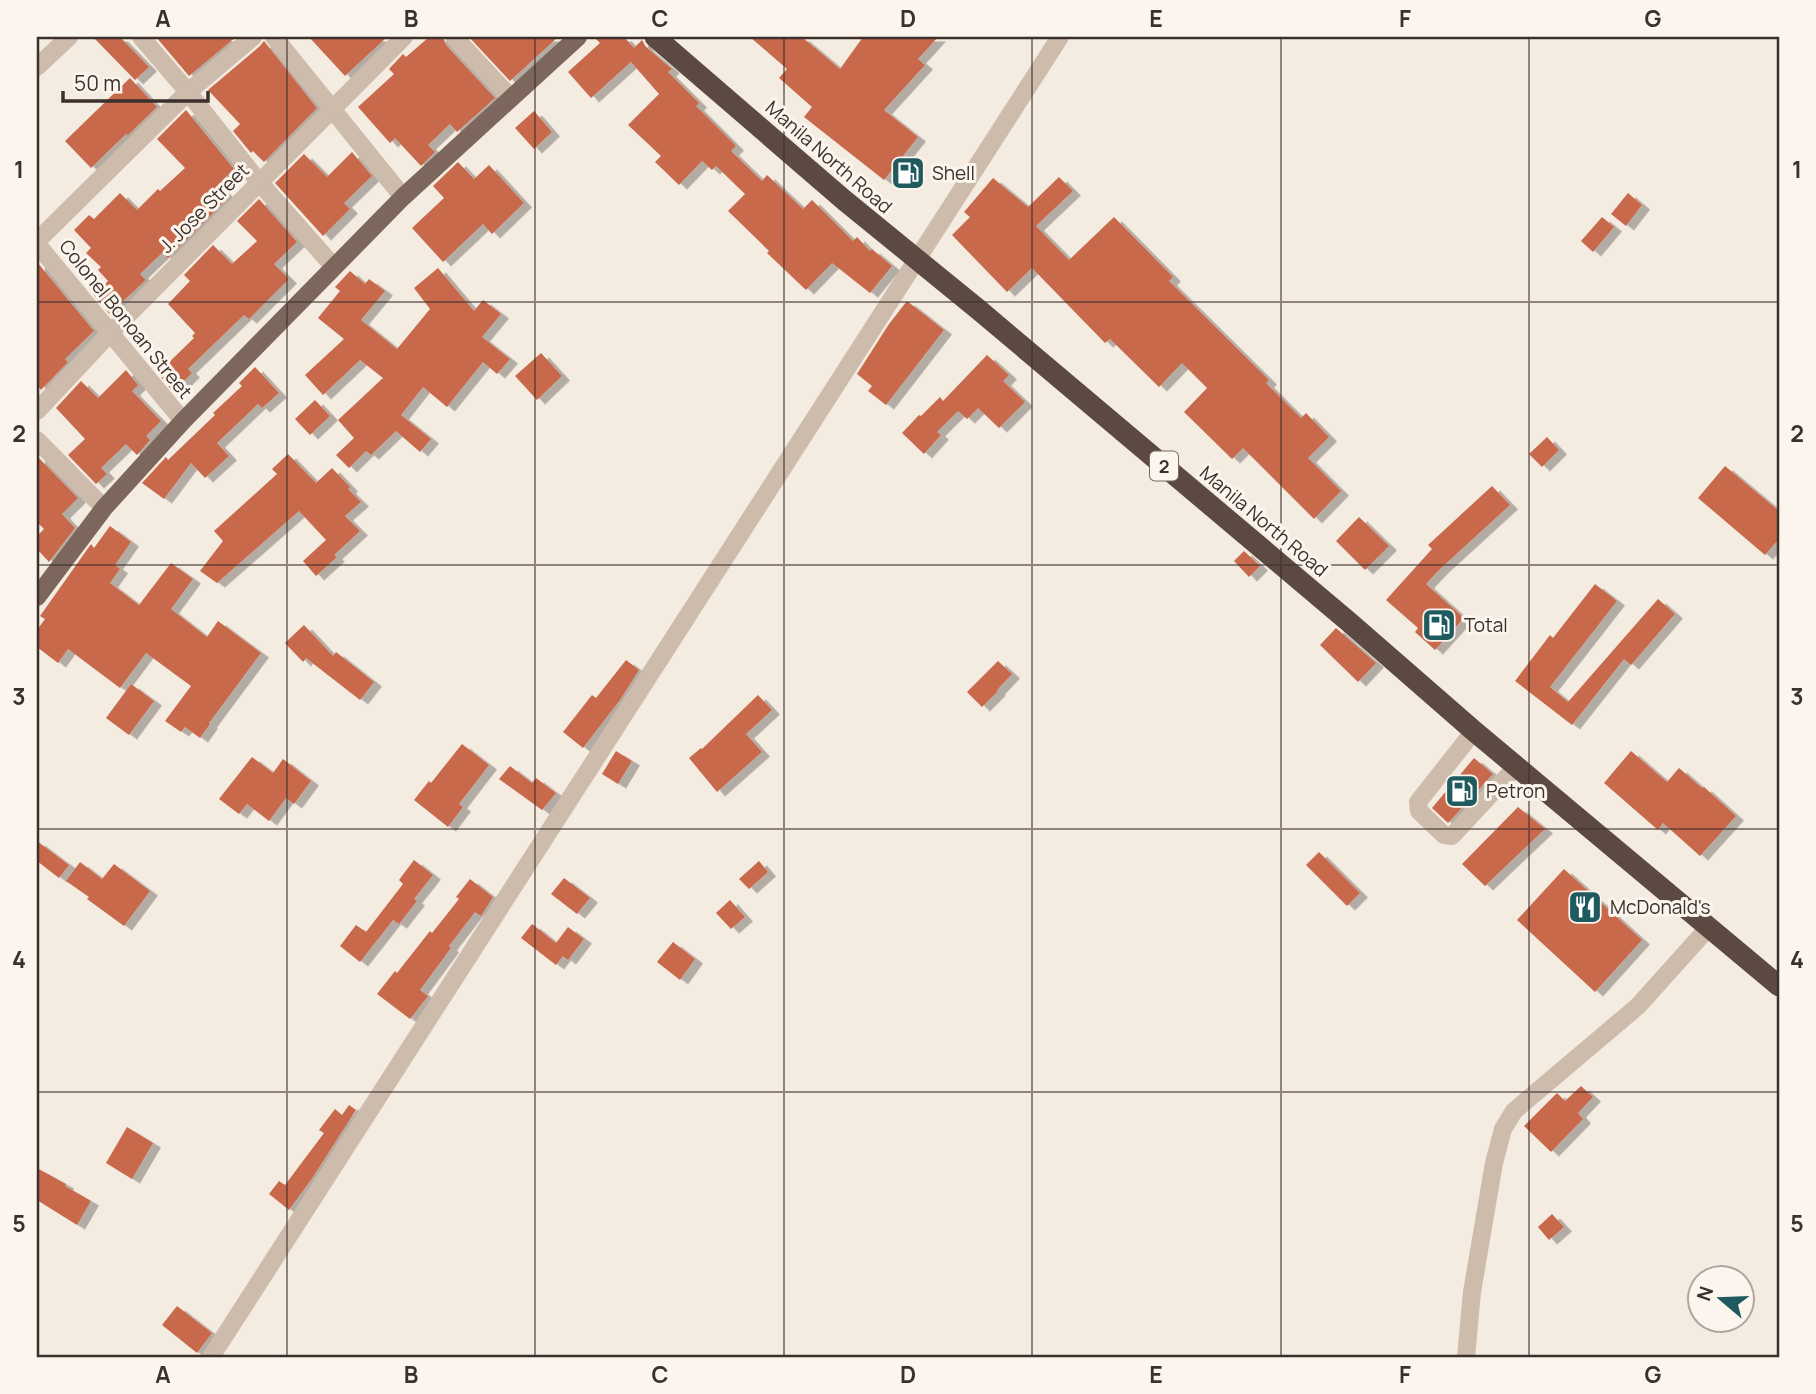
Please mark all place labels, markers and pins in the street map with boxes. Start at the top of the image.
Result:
fuel station icon: Shell [889,154,927,192]
place label: Shell [932,160,975,186]
fuel station icon: Total [1420,606,1458,644]
place label: Total [1464,612,1508,638]
fuel station icon: Petron [1443,772,1481,810]
place label: Petron [1486,778,1545,804]
restaurant icon: McDonald's [1566,888,1604,926]
place label: McDonald's [1610,894,1711,920]

